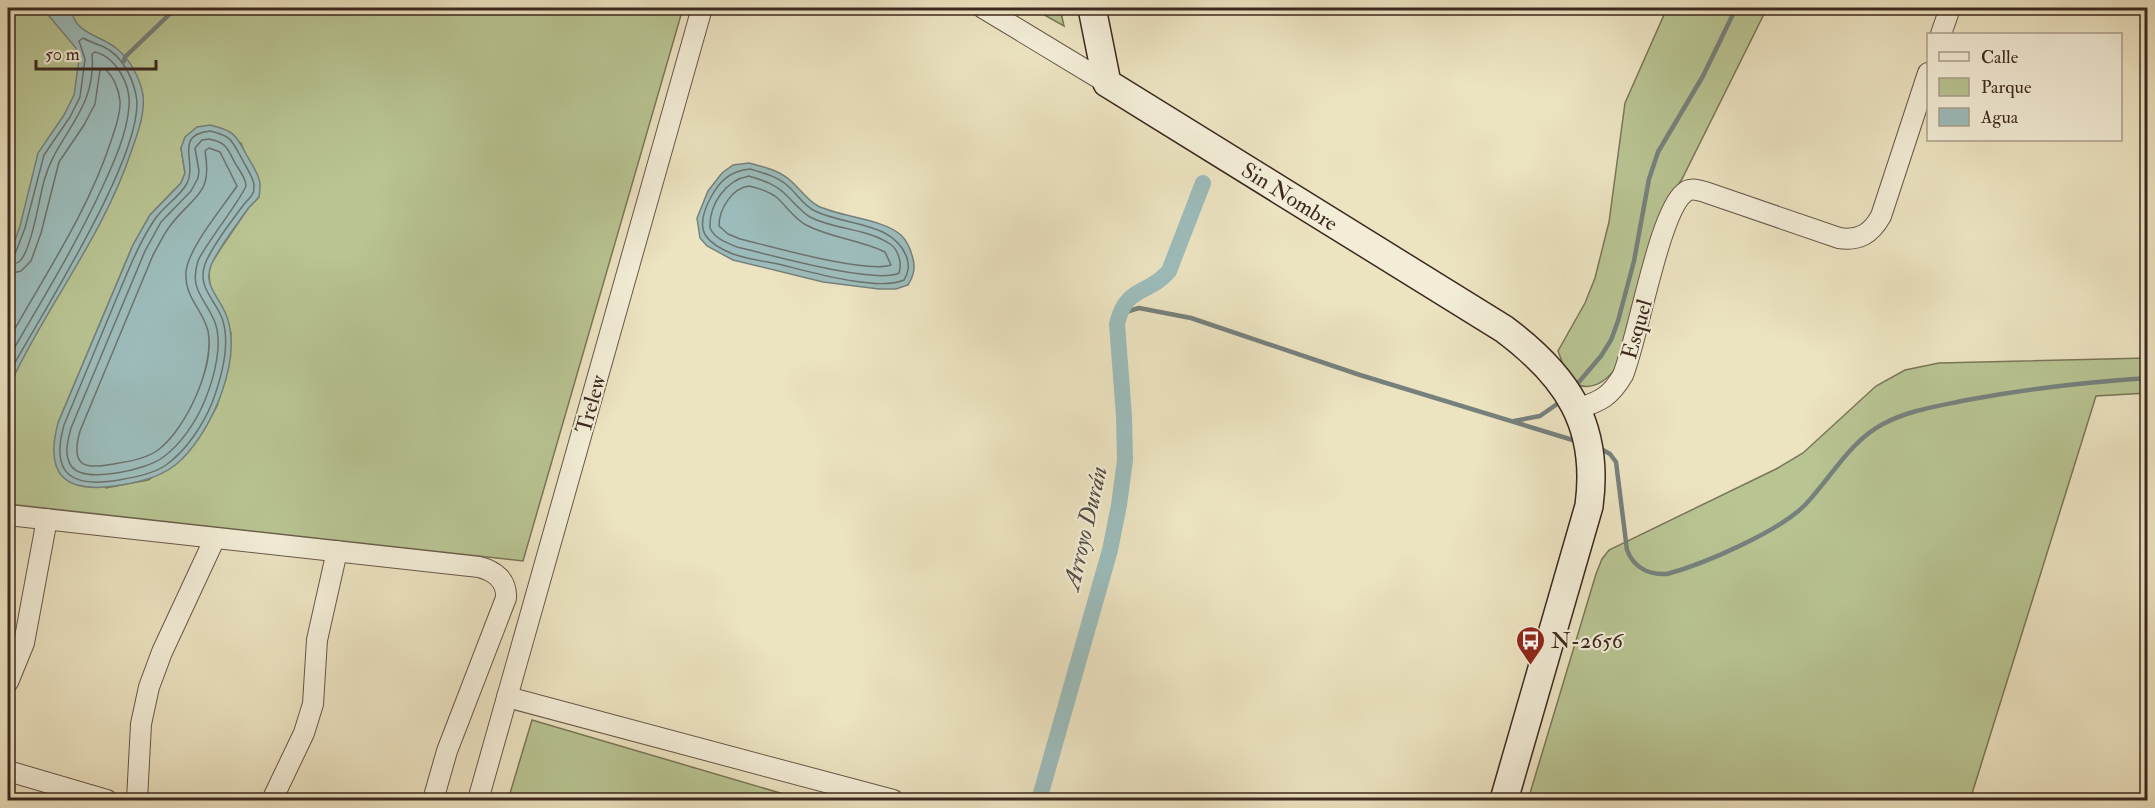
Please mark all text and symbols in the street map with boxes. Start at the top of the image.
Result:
scale bar [36,33,156,71]
legend [1927,33,2122,141]
text: 50 m [45,43,80,66]
text: Calle [1981,46,2019,69]
text: Parque [1981,76,2032,99]
text: Agua [1980,106,2019,129]
street label: Sin Nombre [1236,156,1343,238]
street label: Esquel [1615,296,1659,362]
street label: Trelew [569,371,613,437]
water label: Arroyo Durán [1056,463,1115,596]
bus stop icon: N-2656 [1514,624,1546,666]
place label: N-2656 [1551,627,1625,655]

